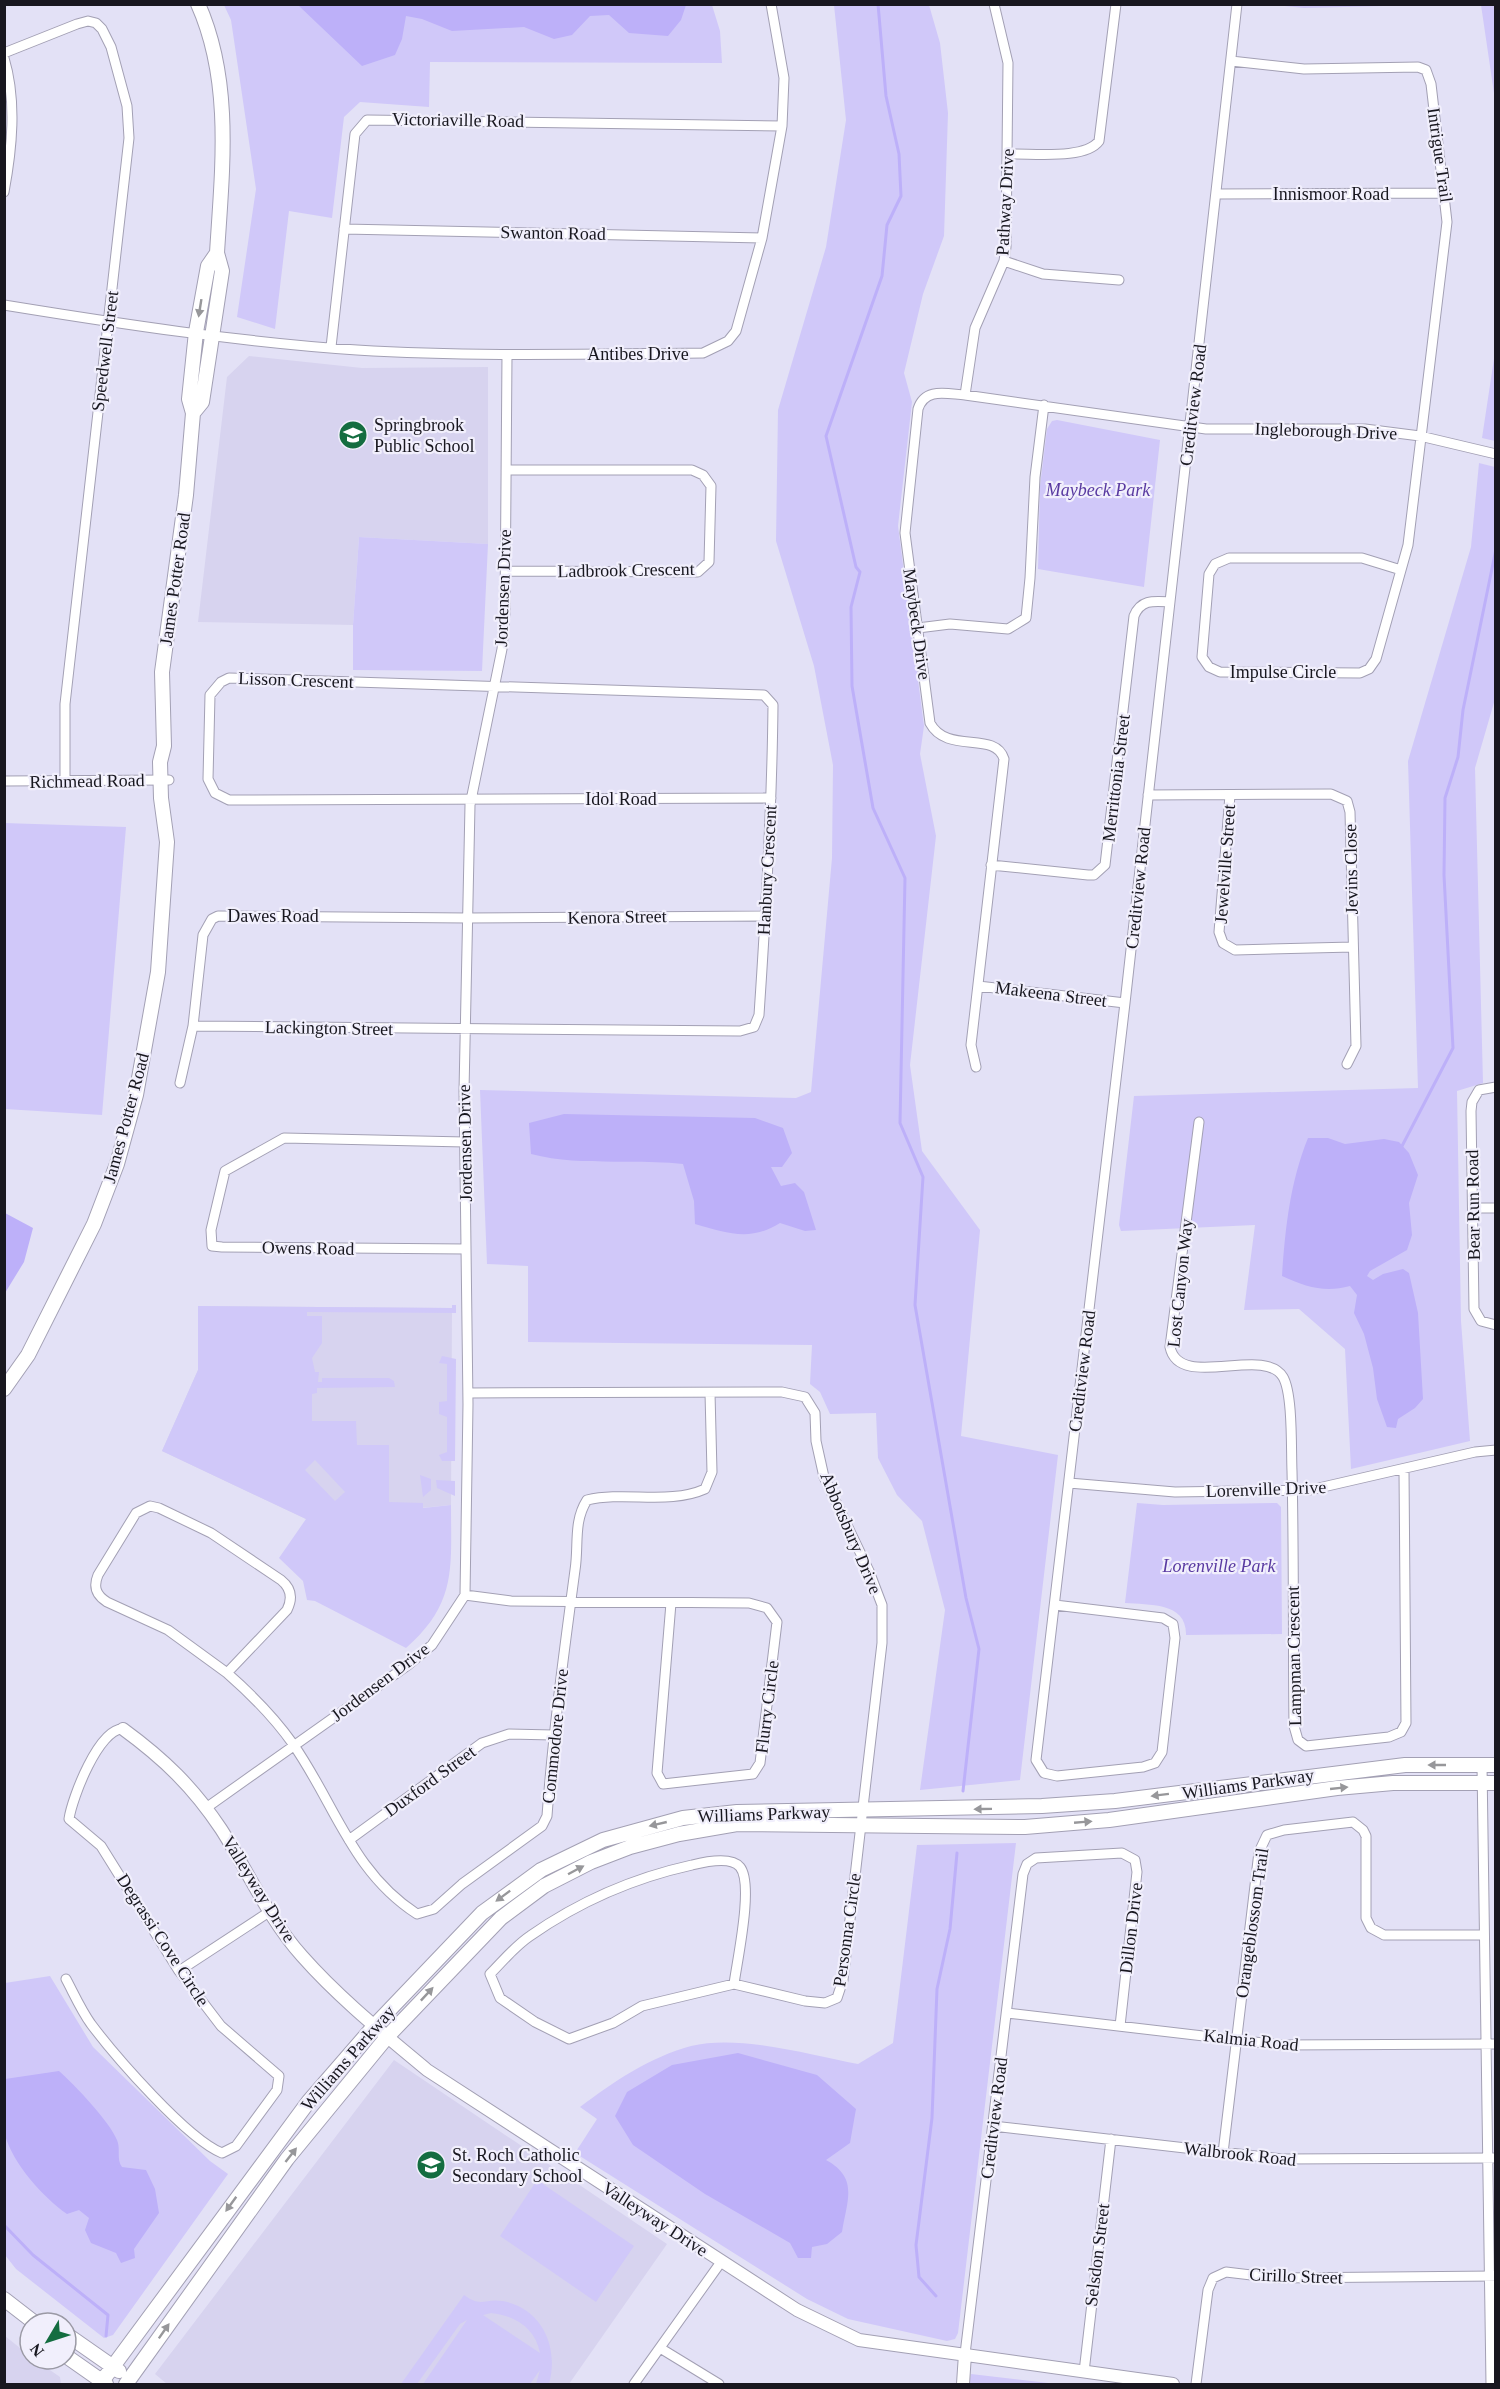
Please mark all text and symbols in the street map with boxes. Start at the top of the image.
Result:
street label: Intrigue Trail [1423,106,1457,204]
street label: Victoriaville Road [392,109,524,131]
street label: Pathway Drive [992,148,1018,256]
street label: Innismoor Road [1273,184,1389,204]
street label: Swanton Road [500,222,606,244]
street label: Speedwell Street [88,289,122,413]
one-way arrow [195,299,204,318]
street label: Creditview Road [1176,343,1210,467]
street label: Antibes Drive [587,344,689,364]
place label: Springbrook Public School [374,415,475,456]
school or university icon: Springbrook Public School [337,419,369,451]
street label: Ingleborough Drive [1254,419,1398,443]
park label: Maybeck Park [1045,480,1151,500]
street label: James Potter Road [156,511,194,647]
street label: Jordensen Drive [491,529,515,647]
street label: Ladbrook Crescent [557,559,695,581]
street label: Maybeck Drive [899,567,935,681]
street label: Impulse Circle [1230,662,1336,682]
street label: Lisson Crescent [238,668,354,692]
street label: Merrittonia Street [1098,713,1134,843]
street label: Richmead Road [29,770,145,792]
street label: Idol Road [585,789,657,809]
street label: Hanbury Crescent [754,804,780,936]
street label: Jewelville Street [1211,804,1239,924]
street label: Jevins Close [1340,824,1362,914]
street label: Creditview Road [1122,826,1154,950]
street label: Dawes Road [227,906,319,926]
street label: Kenora Street [567,906,667,928]
street label: Makeena Street [994,977,1108,1011]
street label: Lackington Street [265,1017,393,1039]
street label: James Potter Road [99,1051,153,1185]
street label: Jordensen Drive [454,1084,476,1202]
street label: Bear Run Road [1462,1149,1484,1261]
street label: Lost Canyon Way [1163,1218,1197,1348]
street label: Owens Road [262,1237,354,1259]
street label: Creditview Road [1065,1309,1099,1433]
street label: Abbotsbury Drive [816,1469,886,1597]
street label: Lorenville Drive [1205,1477,1327,1501]
park label: Lorenville Park [1162,1556,1276,1576]
street label: Lampman Crescent [1283,1586,1305,1726]
street label: Jordensen Drive [327,1639,433,1725]
street label: Flurry Circle [751,1659,783,1755]
street label: Commodore Drive [538,1668,572,1804]
street label: Duxford Street [381,1741,479,1821]
one-way arrow [1428,1760,1447,1770]
street label: Williams Parkway [1181,1765,1315,1803]
one-way arrow [1330,1783,1349,1793]
one-way arrow [1150,1791,1169,1800]
street label: Williams Parkway [697,1802,831,1826]
one-way arrow [974,1804,993,1813]
one-way arrow [1074,1817,1093,1827]
one-way arrow [649,1819,668,1829]
street label: Valleyway Drive [218,1832,300,1946]
street label: Orangeblossom Trail [1232,1847,1272,1999]
one-way arrow [567,1865,584,1875]
street label: Degrassi Cove Circle [113,1870,213,2010]
street label: Personna Circle [829,1872,865,1988]
street label: Dillon Drive [1115,1881,1147,1975]
one-way arrow [496,1890,511,1902]
one-way arrow [420,1987,433,2002]
street label: Williams Parkway [297,2001,399,2115]
street label: Kalmia Road [1202,2025,1300,2055]
street label: Creditview Road [977,2056,1011,2180]
street label: Walbrook Road [1183,2138,1297,2170]
place label: St. Roch Catholic Secondary School [452,2145,582,2186]
one-way arrow [284,2147,297,2163]
school or university icon: St. Roch Catholic Secondary School [415,2149,447,2181]
street label: Valleyway Drive [599,2178,711,2260]
one-way arrow [225,2196,237,2212]
street label: Selsdon Street [1081,2202,1113,2308]
street label: Cirillo Street [1249,2264,1343,2288]
north arrow [18,2311,78,2371]
one-way arrow [158,2324,170,2340]
text: N [26,2340,47,2360]

